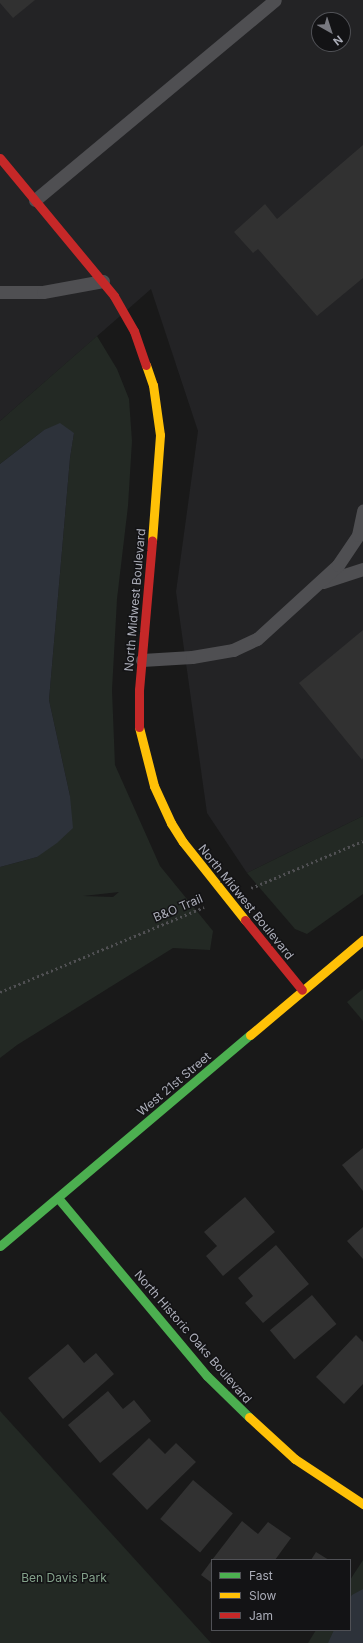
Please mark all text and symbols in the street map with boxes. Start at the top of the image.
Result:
north arrow [311,12,351,52]
text: N [330,32,346,49]
street label: North Midwest Boulevard [122,528,148,672]
street label: North Midwest Boulevard [195,842,297,962]
street label: B&O Trail [151,891,205,925]
street label: West 21st Street [134,1049,214,1119]
street label: North Historic Oaks Boulevard [131,1268,255,1406]
legend [211,1559,351,1631]
text: Fast [249,1568,273,1583]
park label: Ben Davis Park [21,1571,107,1585]
text: Slow [249,1588,276,1603]
text: Jam [249,1608,273,1623]

